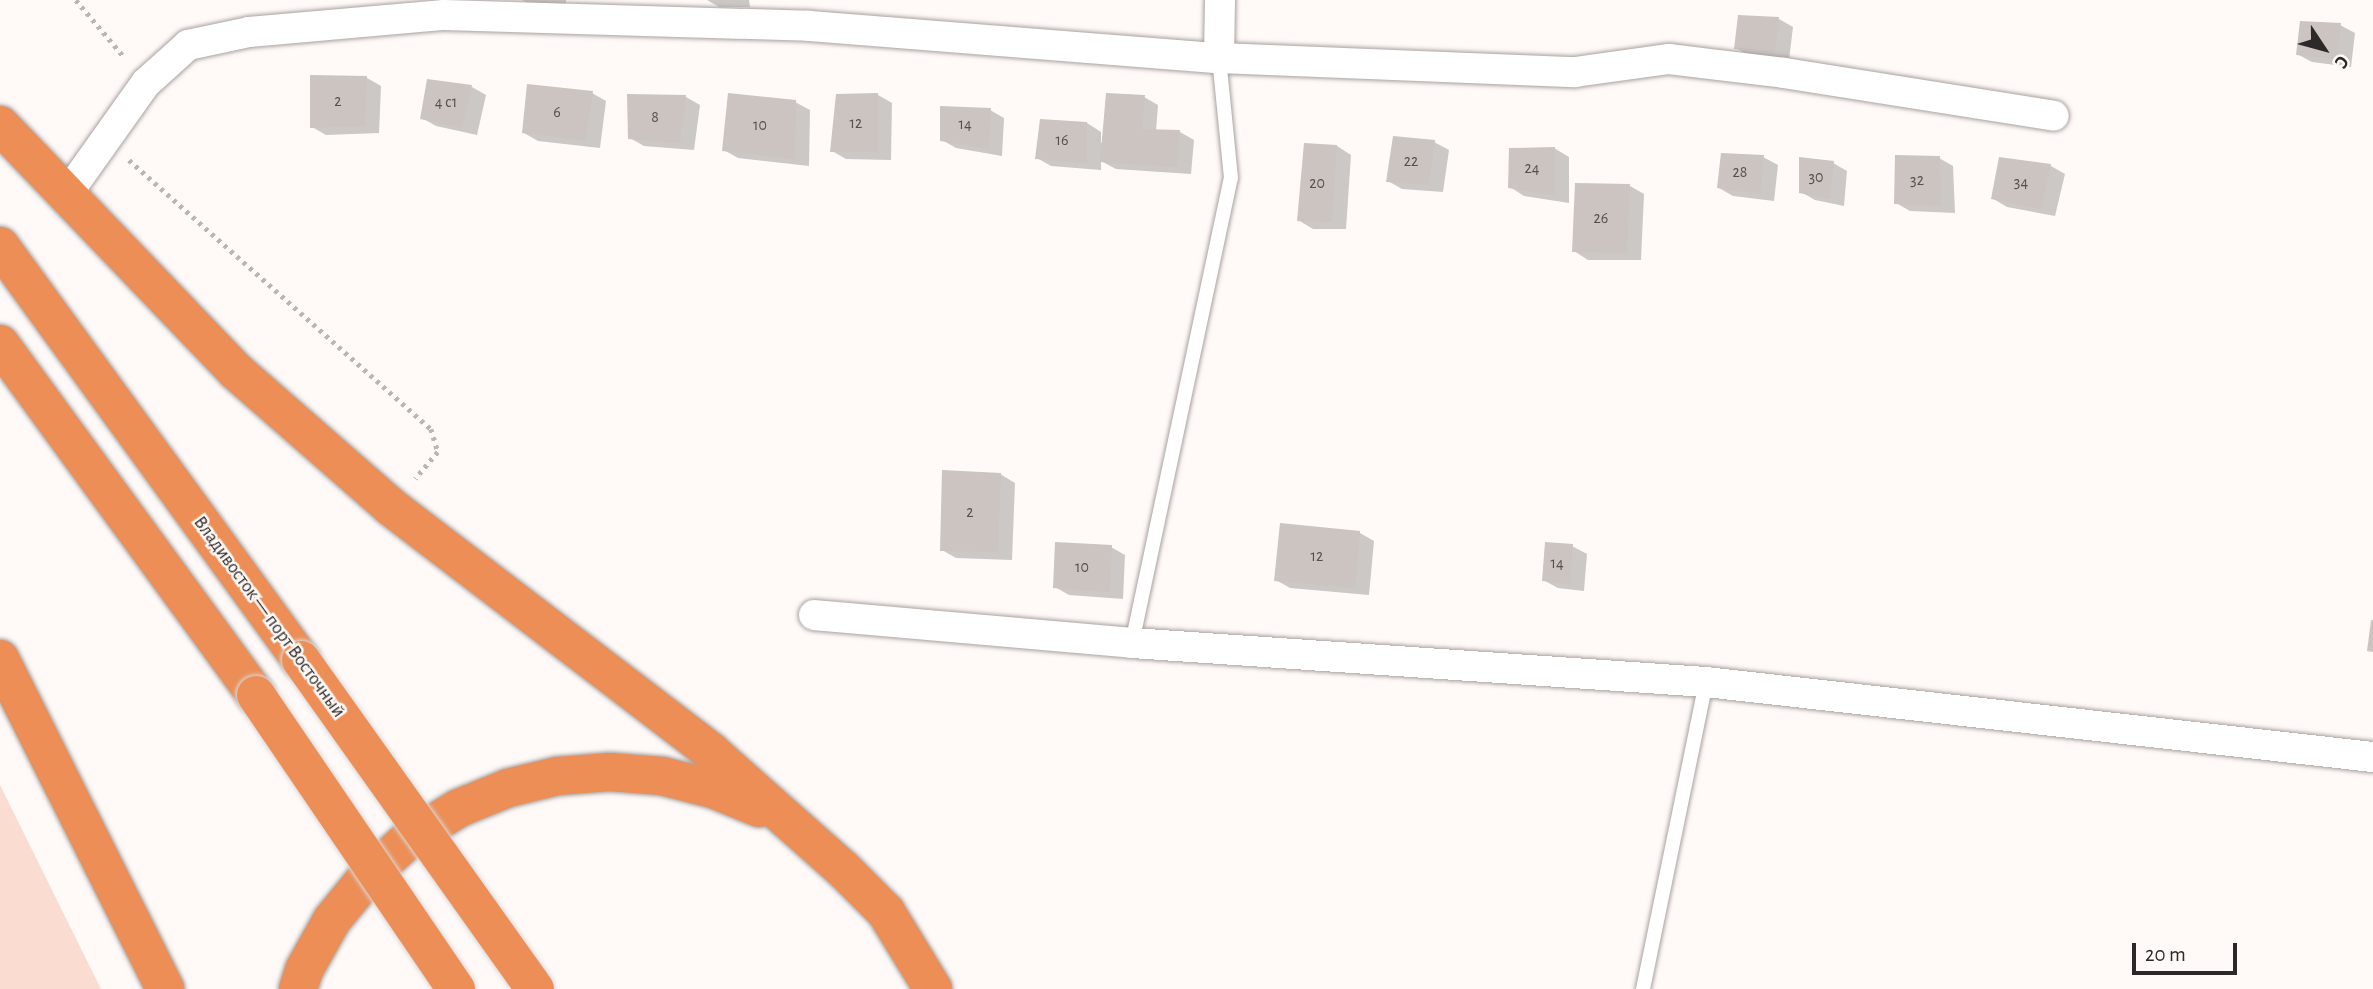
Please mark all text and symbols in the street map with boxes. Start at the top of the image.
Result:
north arrow [2289,14,2359,84]
text: С [2331,52,2352,71]
house number: 2 [334,91,342,111]
house number: 4 с1 [435,92,457,112]
house number: 6 [553,102,561,122]
house number: 8 [651,107,659,127]
house number: 12 [850,113,862,133]
house number: 14 [958,114,972,134]
house number: 10 [753,115,767,135]
house number: 16 [1055,130,1069,150]
house number: 22 [1404,151,1418,171]
house number: 24 [1525,158,1539,178]
house number: 28 [1733,162,1747,182]
house number: 30 [1808,167,1824,187]
house number: 32 [1910,170,1924,190]
house number: 34 [2014,172,2028,192]
house number: 20 [1309,173,1325,193]
house number: 26 [1594,208,1608,228]
house number: 2 [966,502,974,522]
street label: Владивосток — порт Восточный [188,512,350,722]
house number: 12 [1311,546,1323,566]
house number: 14 [1550,553,1564,573]
house number: 10 [1075,557,1089,577]
scale bar [2135,930,2240,974]
text: 20 m [2145,944,2186,965]

